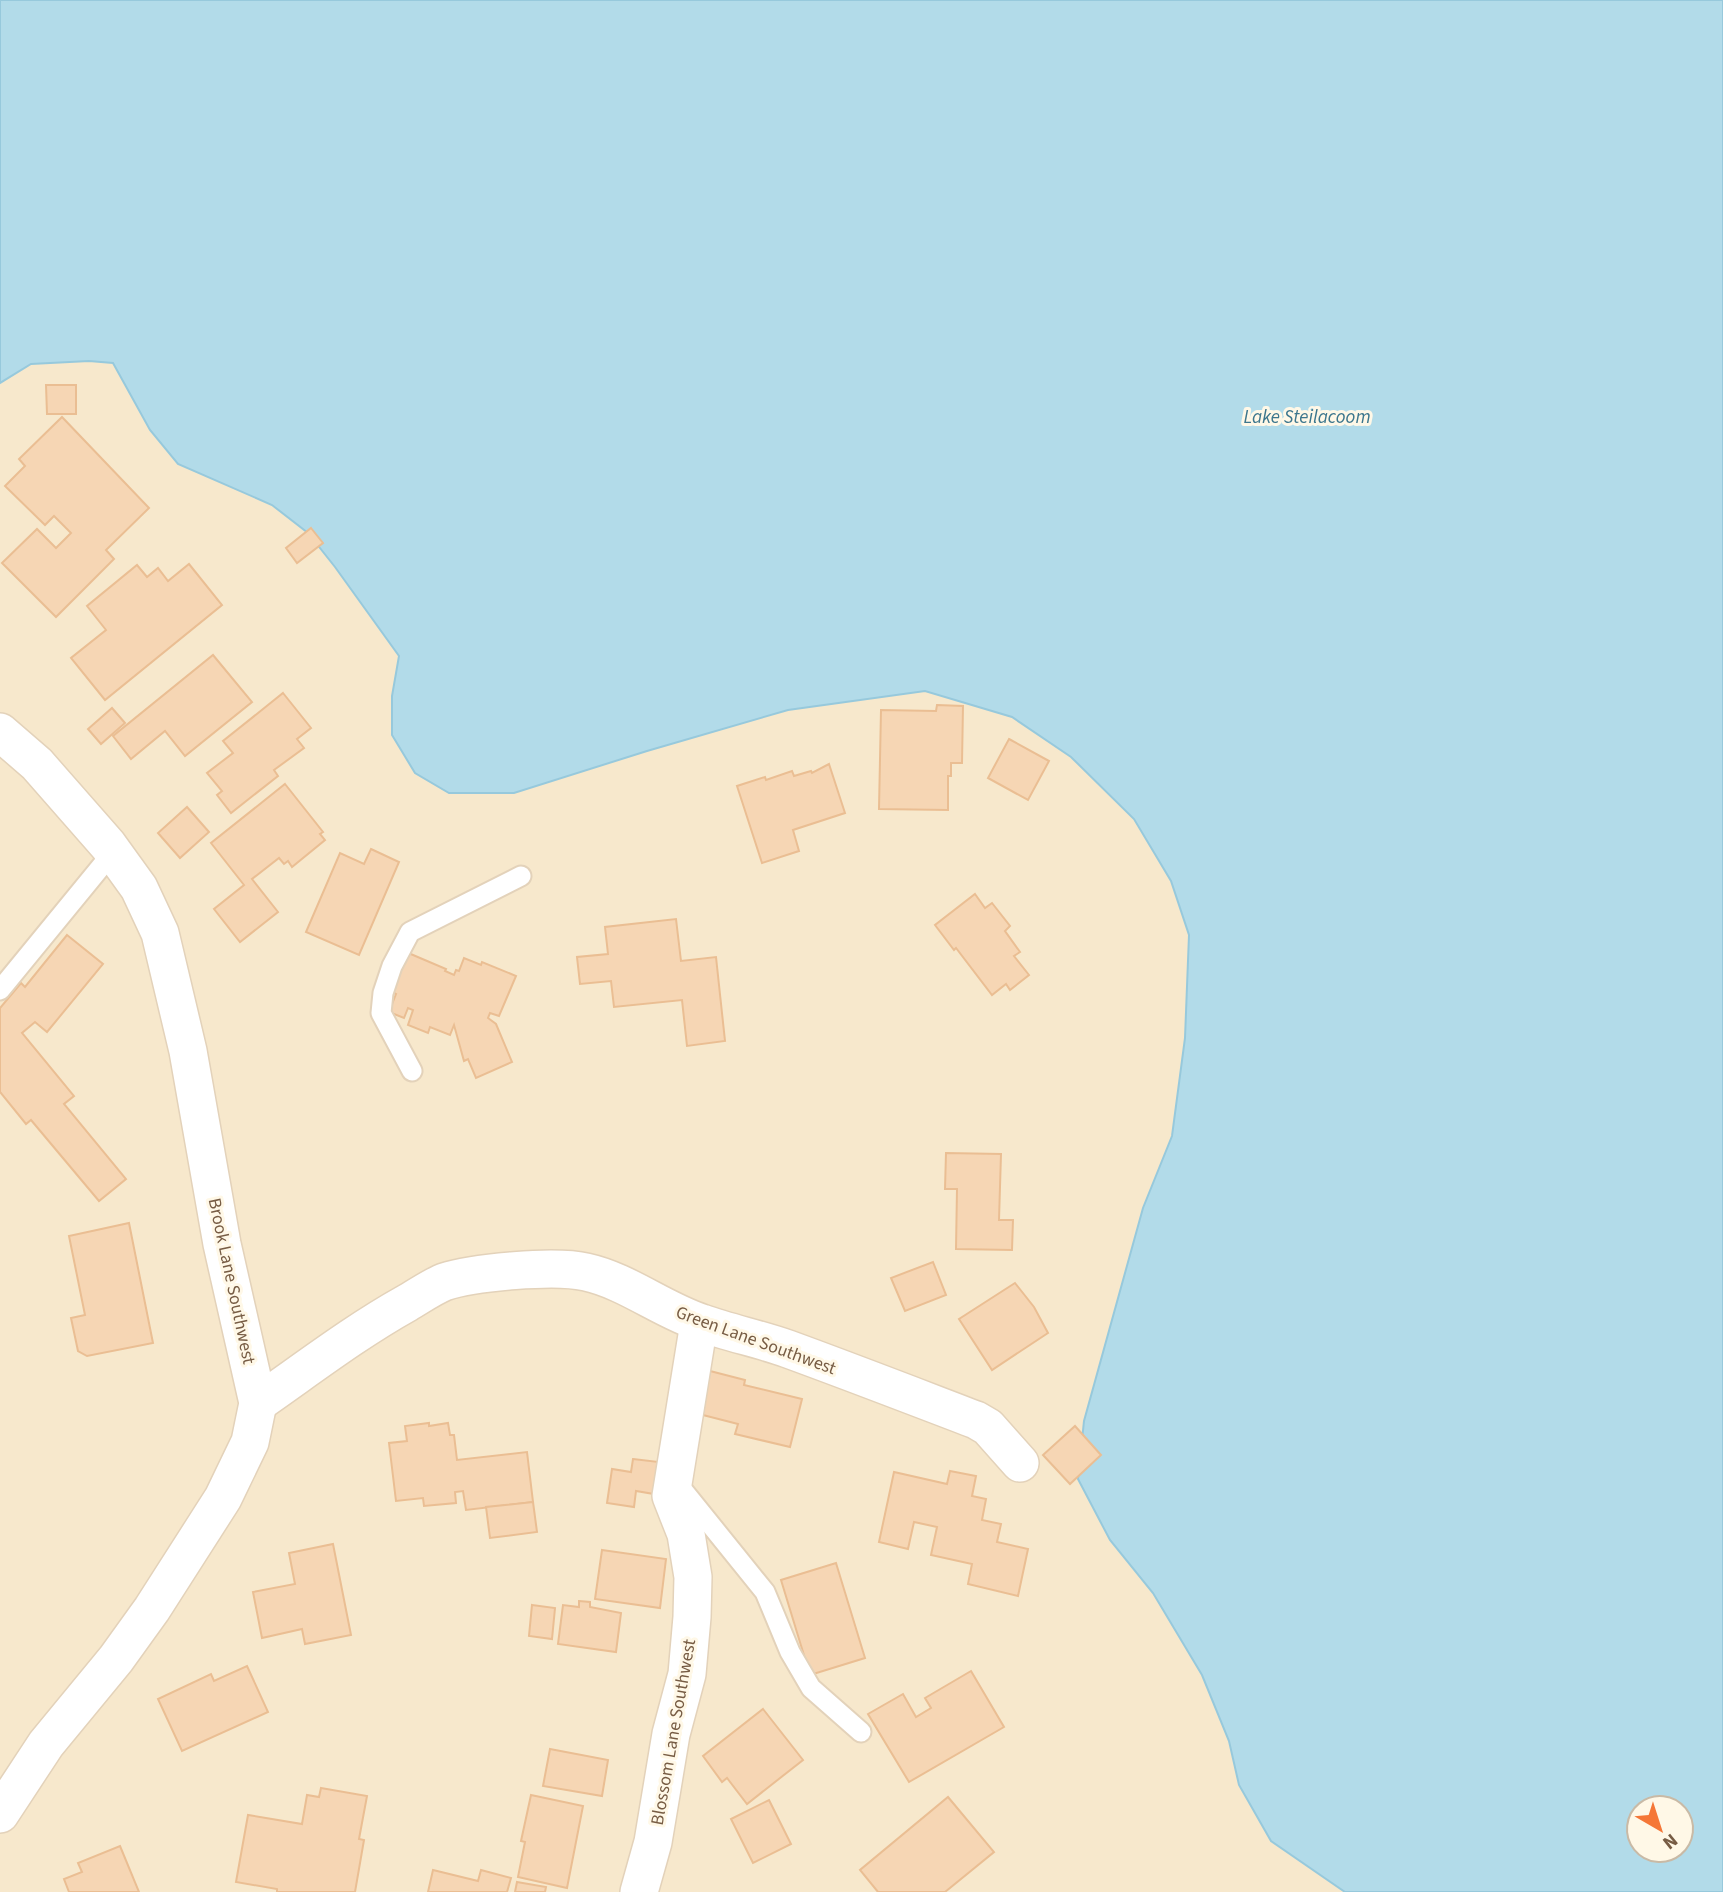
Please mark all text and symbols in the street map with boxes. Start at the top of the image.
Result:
water label: Lake Steilacoom [1243,404,1371,431]
street label: Brook Lane Southwest [202,1196,261,1366]
street label: Green Lane Southwest [672,1300,839,1381]
street label: Blossom Lane Southwest [645,1637,702,1827]
north arrow [1625,1794,1695,1864]
text: N [1656,1827,1683,1856]

